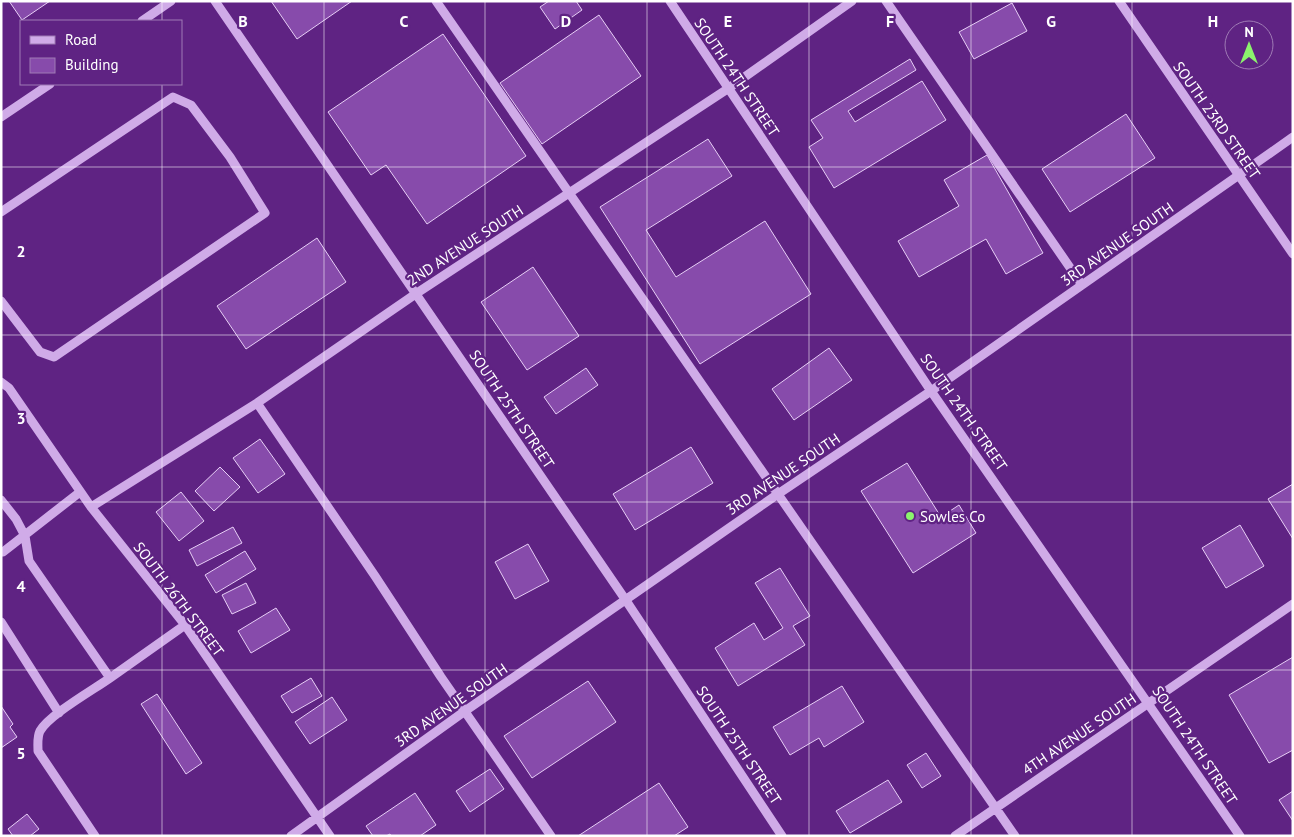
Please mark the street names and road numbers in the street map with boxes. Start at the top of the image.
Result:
street label: SOUTH 24TH STREET [691,14,783,140]
street label: SOUTH 23RD STREET [1169,58,1265,183]
street label: 3RD AVENUE SOUTH [1057,198,1177,290]
street label: 2ND AVENUE SOUTH [403,200,527,290]
street label: SOUTH 25TH STREET [465,346,559,472]
street label: SOUTH 24TH STREET [916,350,1012,475]
street label: 3RD AVENUE SOUTH [722,429,844,519]
street label: SOUTH 26TH STREET [130,538,229,661]
street label: 3RD AVENUE SOUTH [391,659,511,751]
street label: SOUTH 25TH STREET [692,682,786,808]
street label: SOUTH 24TH STREET [1148,682,1242,808]
street label: 4TH AVENUE SOUTH [1019,689,1139,779]

